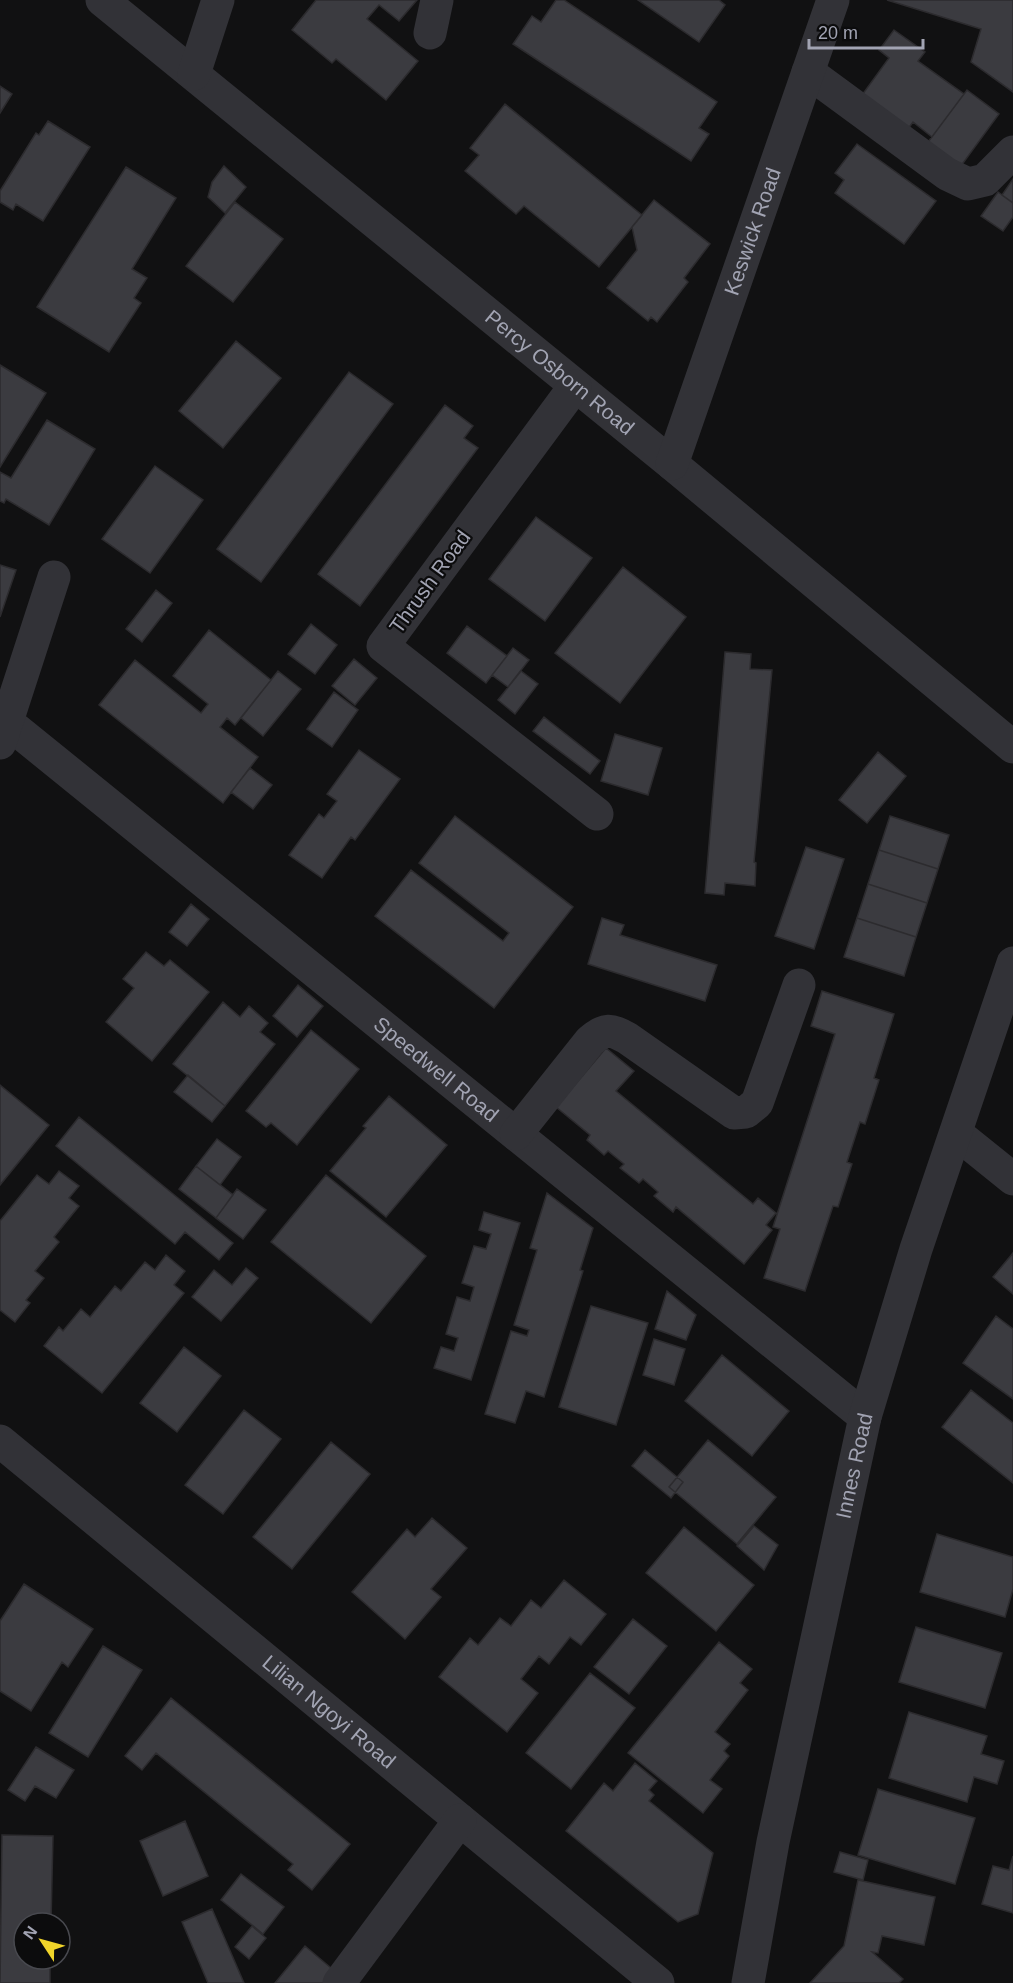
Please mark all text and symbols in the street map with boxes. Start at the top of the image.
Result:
scale bar [809,12,923,50]
text: 20 m [818,23,858,43]
street label: Keswick Road [719,165,785,298]
street label: Percy Osborn Road [481,305,639,439]
street label: Thrush Road [385,526,475,638]
street label: Speedwell Road [370,1012,503,1126]
street label: Innes Road [831,1411,877,1521]
street label: Lilian Ngoyi Road [258,1650,400,1773]
north arrow [12,1911,72,1971]
text: N [20,1923,41,1942]

